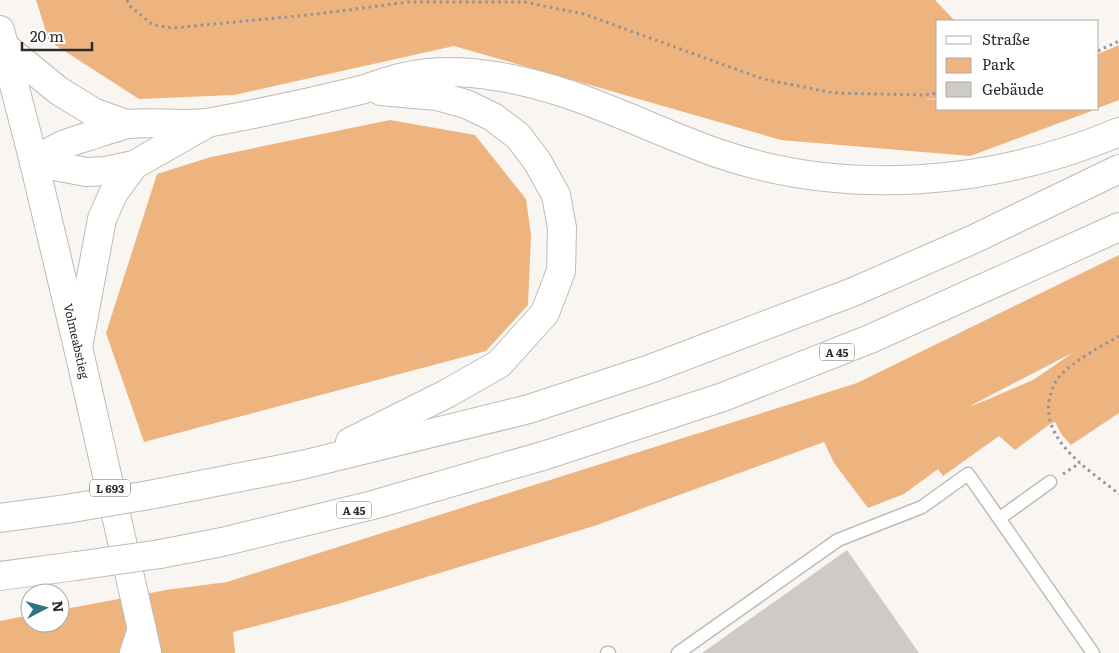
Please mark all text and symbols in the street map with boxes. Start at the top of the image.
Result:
scale bar [22,20,92,52]
legend [936,20,1099,110]
text: 20 m [30,24,64,47]
text: Straße [982,27,1030,50]
text: Park [982,52,1016,75]
text: Gebäude [982,77,1044,100]
street label: Volmeabstieg [60,302,94,381]
road number: A 45 [820,344,854,361]
road number: L 693 [90,479,130,496]
road number: A 45 [336,502,372,518]
north arrow [20,583,70,633]
text: N [48,600,70,614]

